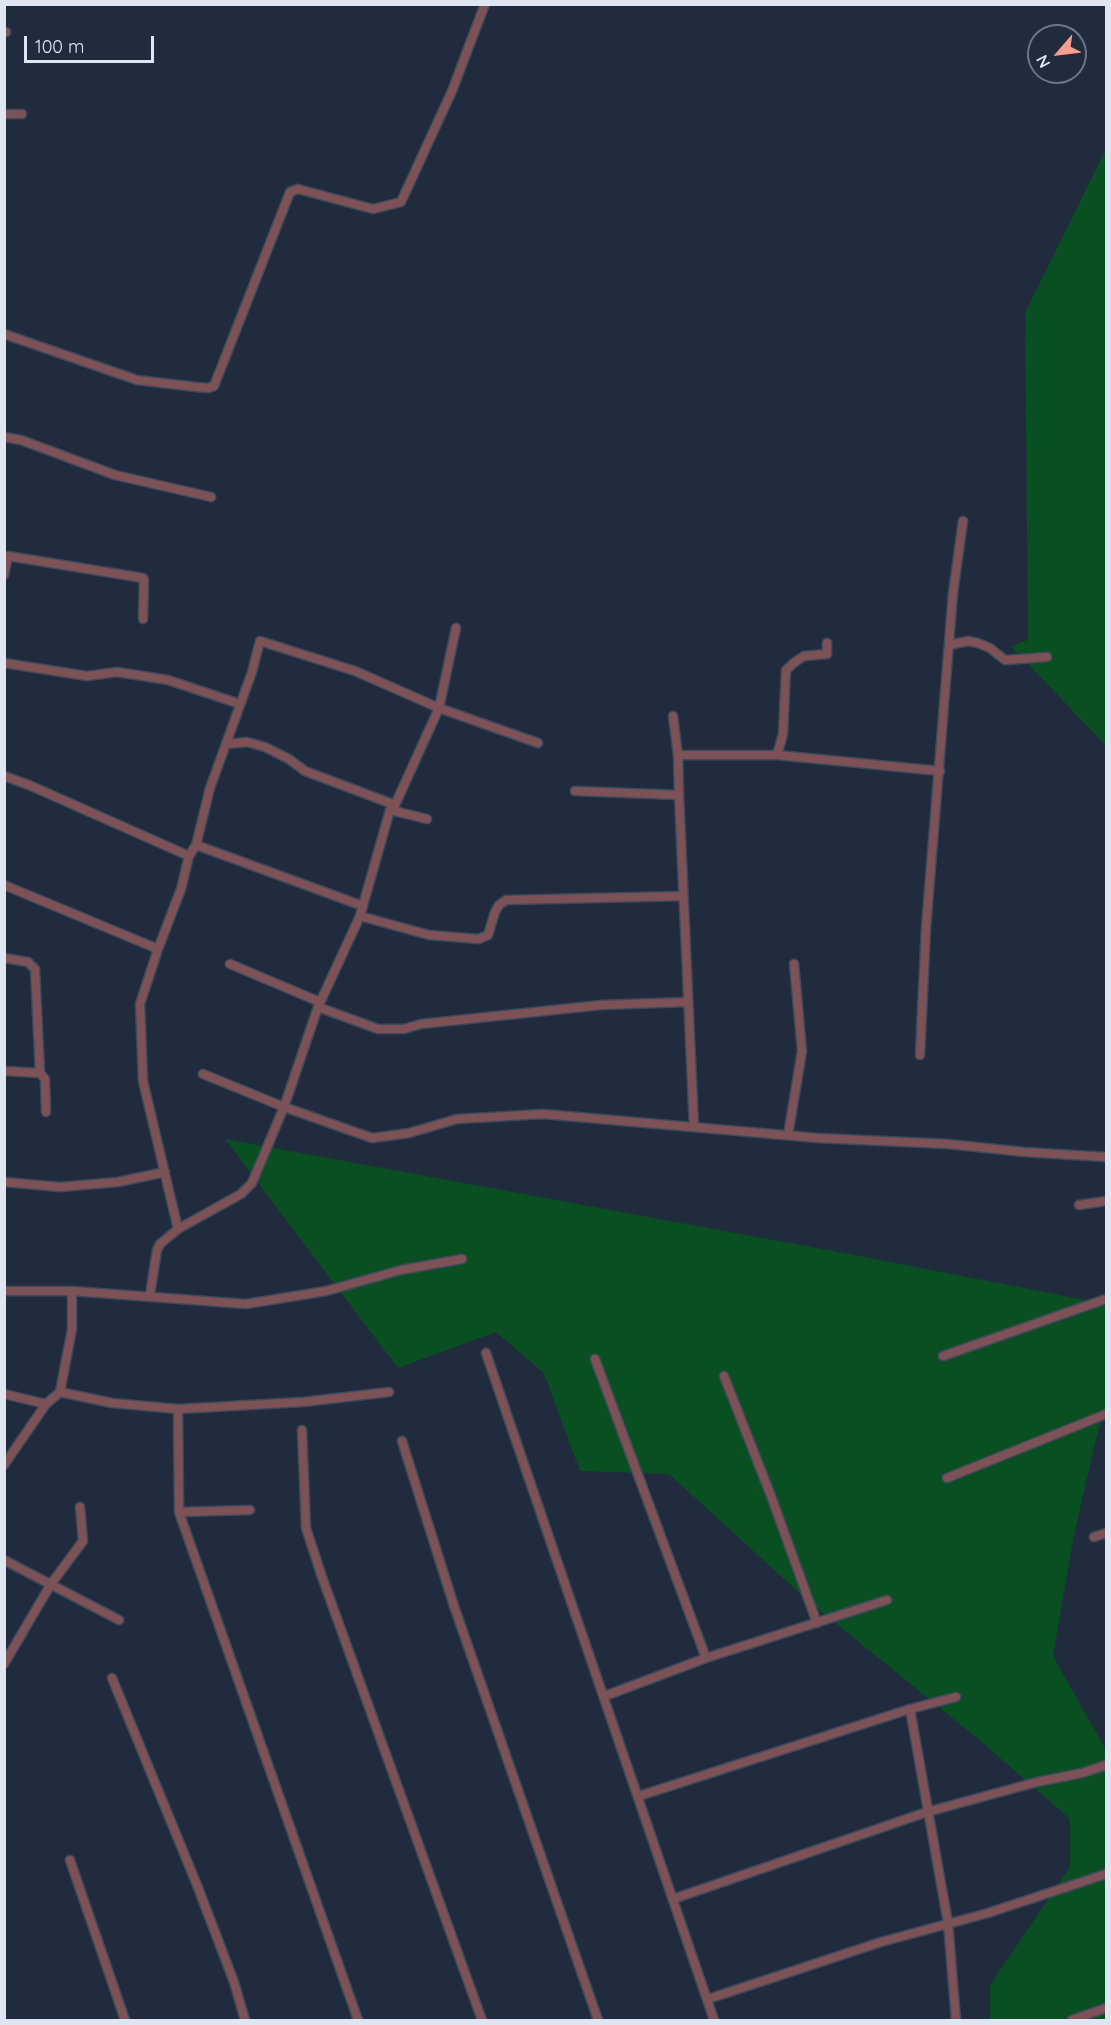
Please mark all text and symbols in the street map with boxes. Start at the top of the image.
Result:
scale bar [27,24,158,62]
north arrow [1027,24,1087,84]
text: 100 m [35,35,84,58]
text: N [1031,52,1054,71]

